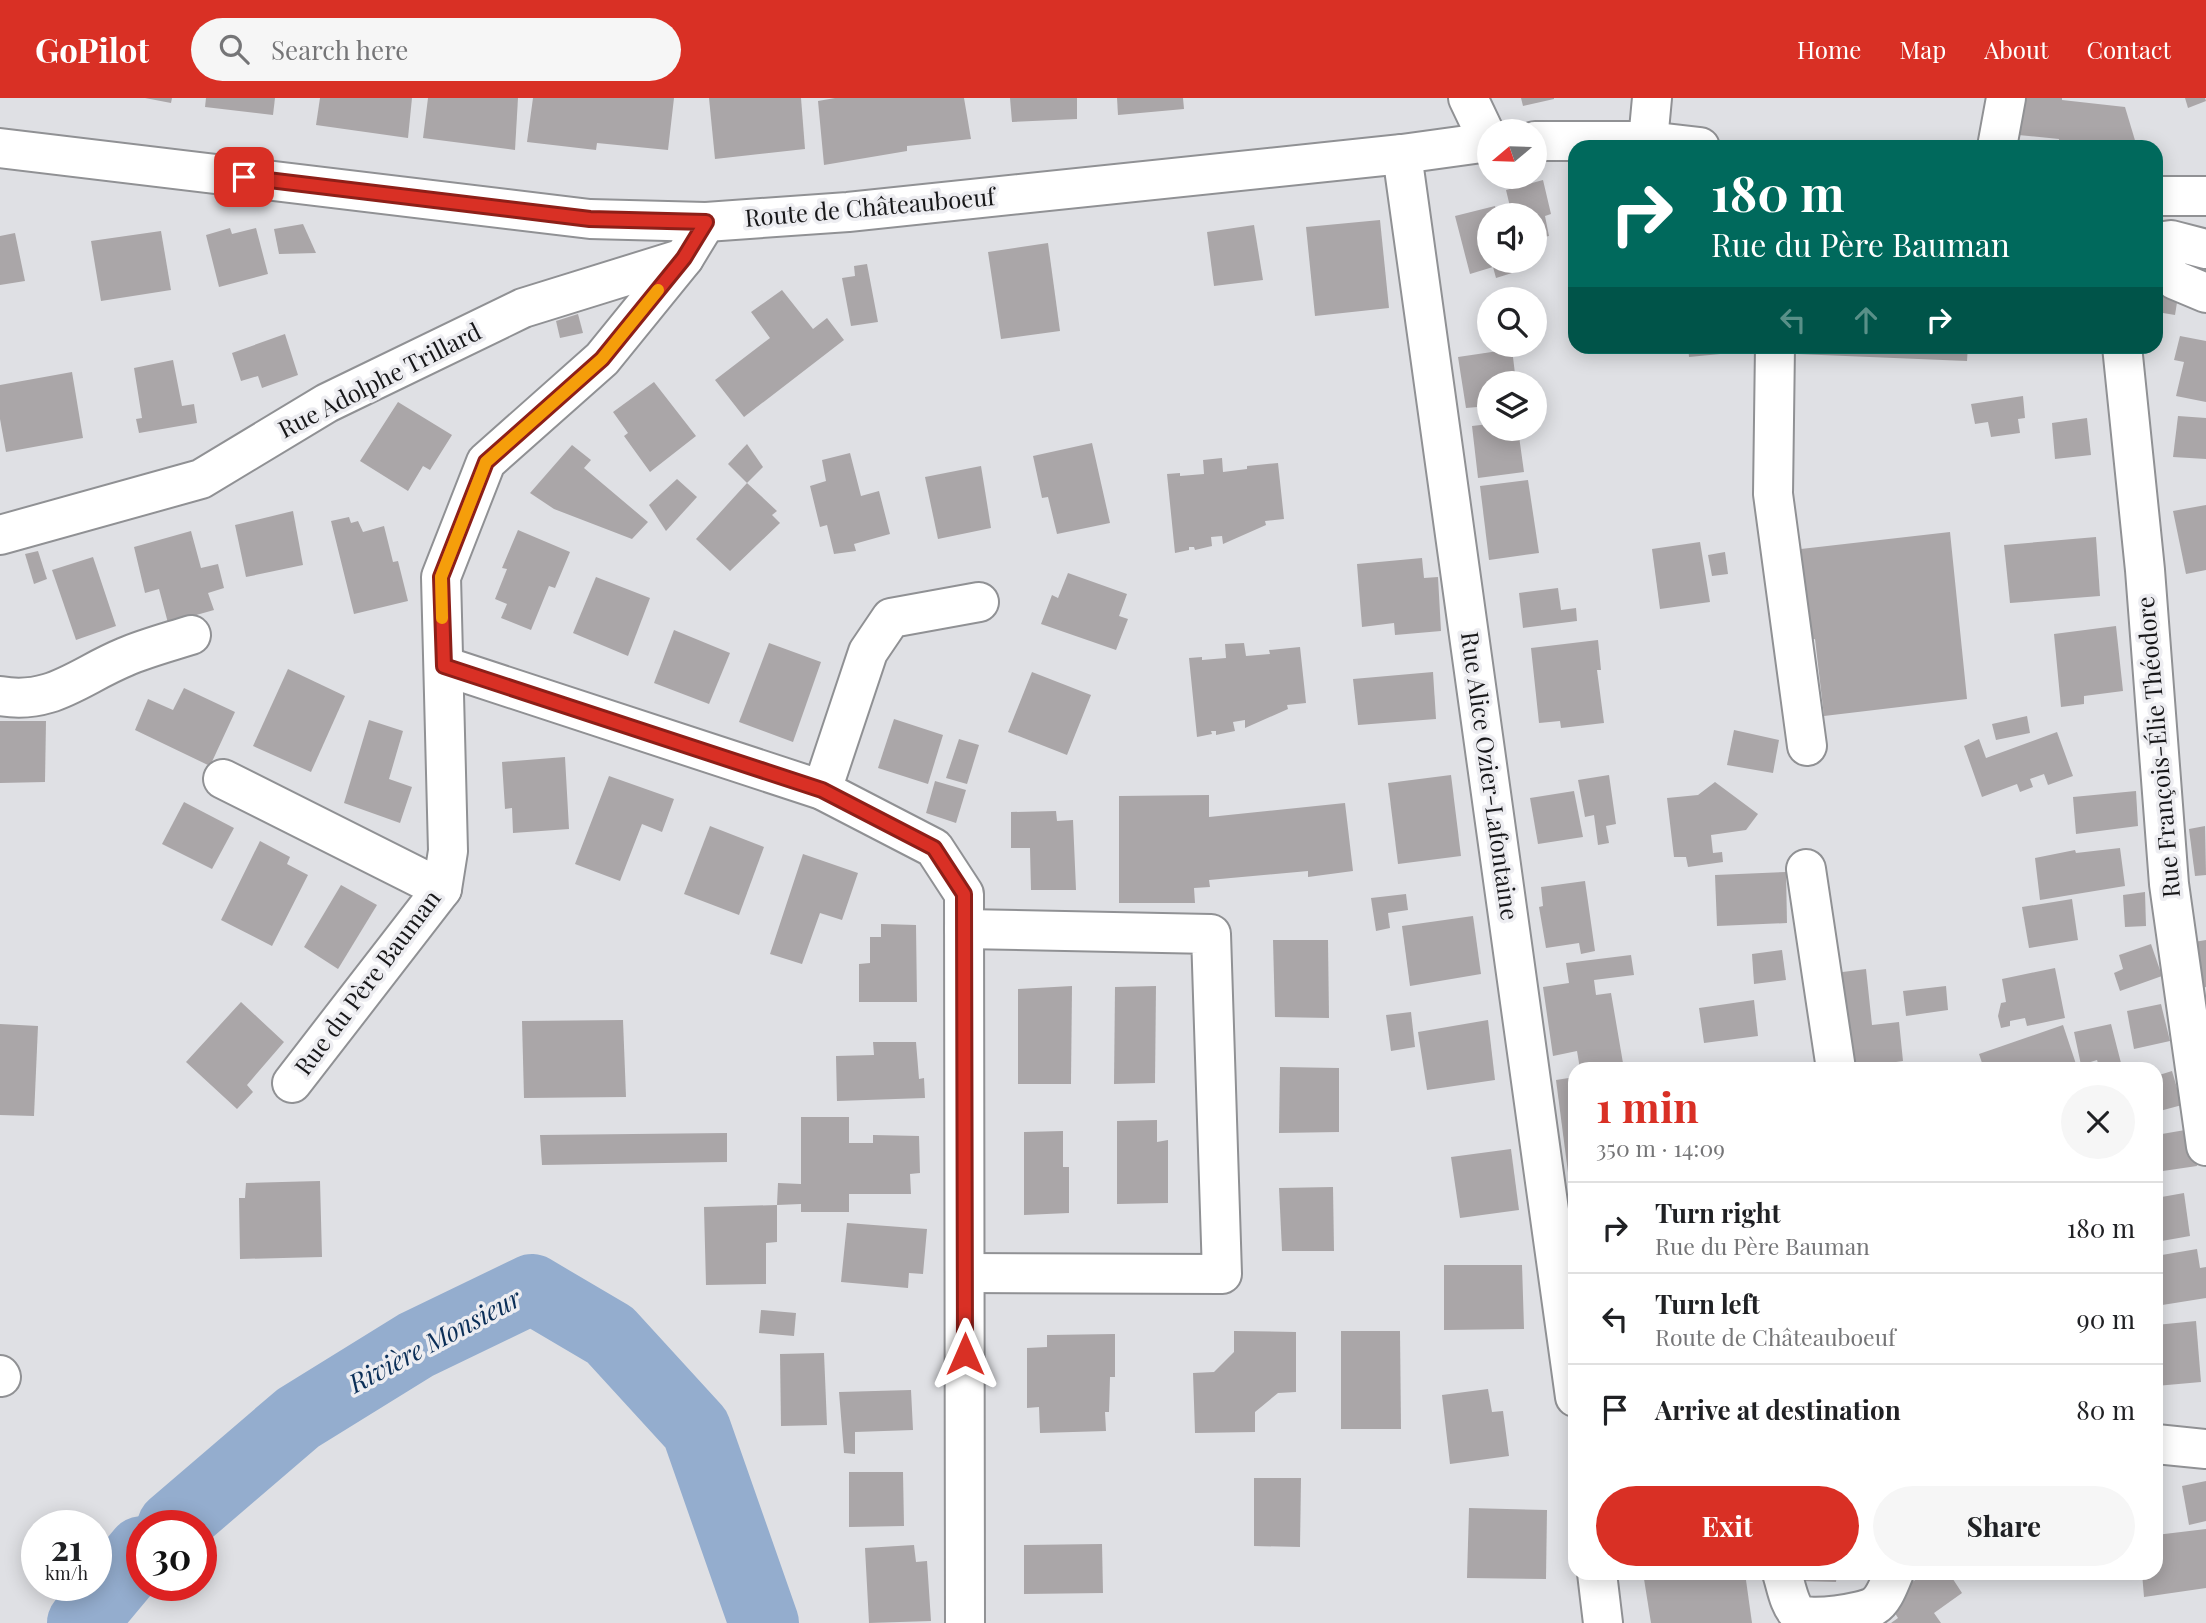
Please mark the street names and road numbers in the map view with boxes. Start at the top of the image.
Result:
street label: Route de Châteauboeuf [743,179,998,233]
street label: Rue Adolphe Trillard [272,314,486,444]
street label: Rue François-Élie Théodore [2128,595,2186,899]
street label: Rue Alice Ozier-Lafontaine [1455,629,1527,922]
street label: Rue du Père Bauman [286,883,447,1081]

